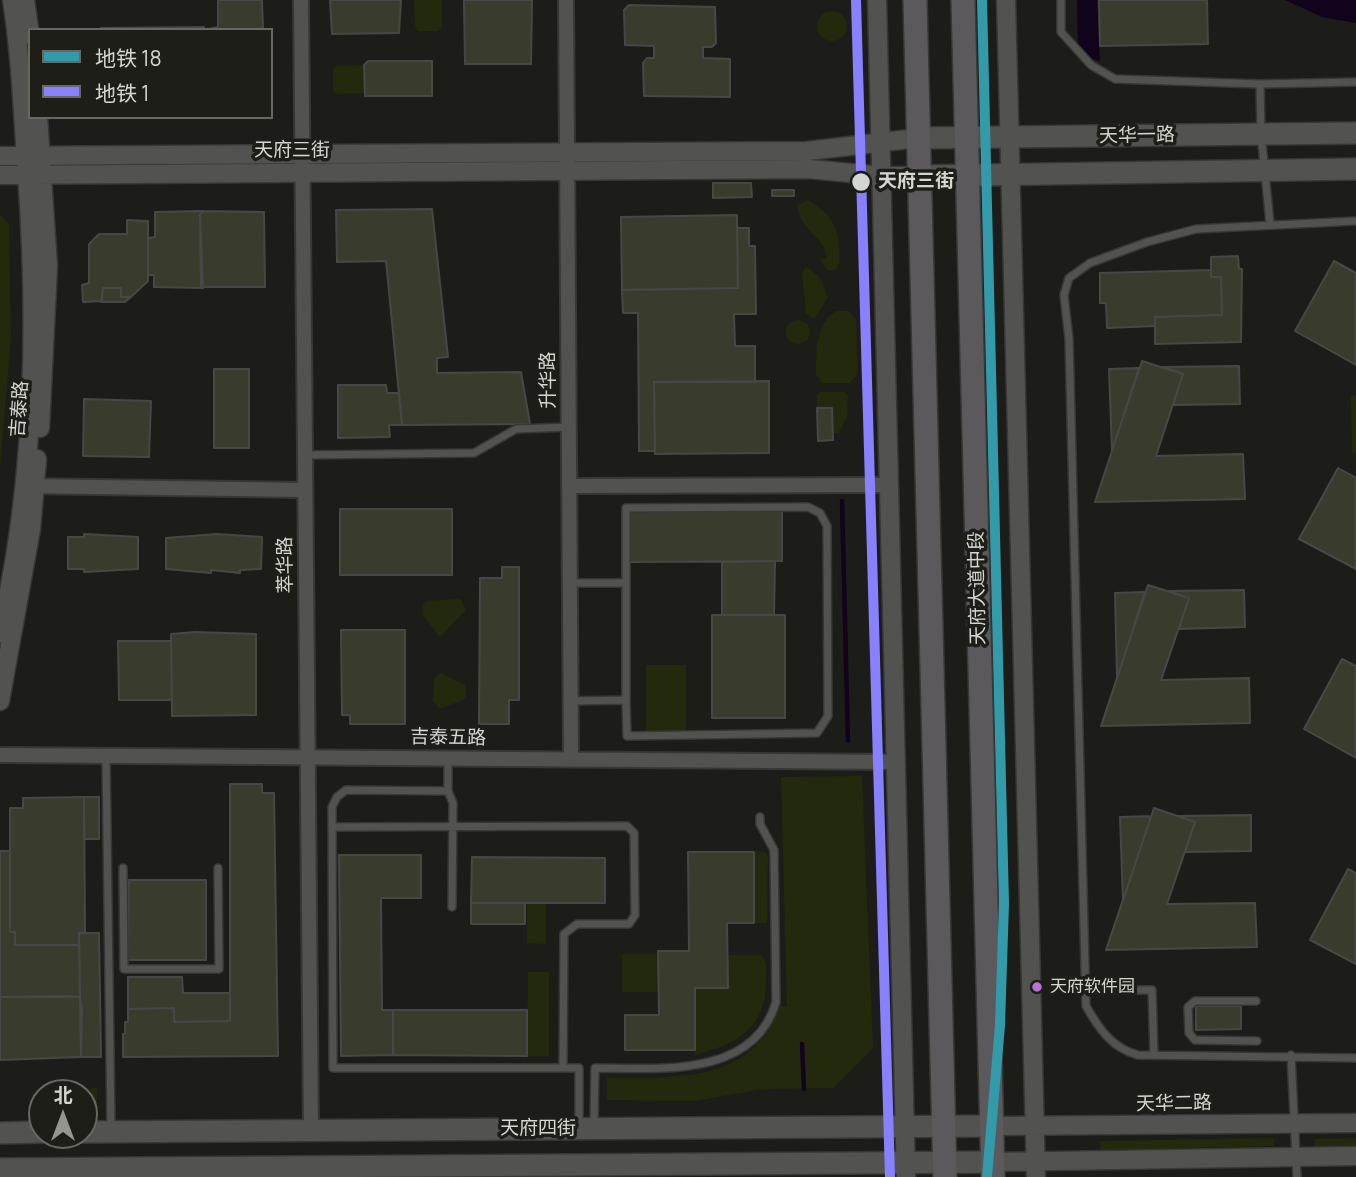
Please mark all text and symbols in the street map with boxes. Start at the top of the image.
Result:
legend [28,28,273,119]
text: 地铁 18 [95,44,162,72]
text: 地铁 1 [95,79,149,107]
street label: 天华一路 [1099,124,1175,148]
street label: 天府三街 [254,140,330,162]
marker: 天府三街 [850,171,872,193]
place label: 天府三街 [878,171,954,193]
street label: 升华路 [538,352,560,408]
street label: 吉泰路 [7,380,33,438]
street label: 天府大道中段 [966,531,990,645]
street label: 萃华路 [274,536,298,594]
street label: 吉泰五路 [410,726,486,750]
place label: 天府软件园 [1050,977,1135,997]
marker: 天府软件园 [1030,980,1044,994]
north arrow [28,1079,98,1149]
text: 北 [53,1082,73,1108]
street label: 天华二路 [1136,1092,1212,1116]
street label: 天府四街 [500,1118,576,1140]

